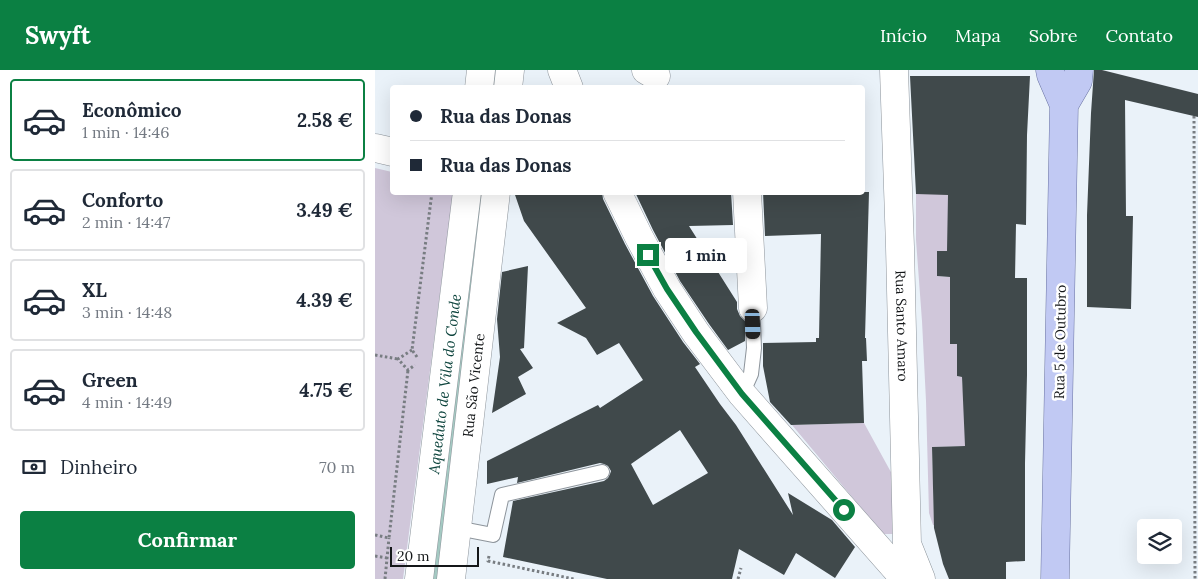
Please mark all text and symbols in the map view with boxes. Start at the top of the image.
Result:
text: Swyft [25,20,91,51]
text: Início [880,24,927,47]
text: Mapa [955,24,1001,47]
text: Sobre [1029,24,1078,47]
text: Contato [1106,24,1173,47]
icon: car [22,98,67,143]
text: Econômico [82,98,182,122]
text: Rua das Donas [440,104,572,128]
text: 2.58 € [297,108,353,132]
text: 1 min · 14:46 [82,122,169,142]
text: Rua das Donas [440,153,572,177]
icon: car [22,188,67,233]
text: Conforto [82,188,163,212]
text: 3.49 € [296,198,353,222]
text: 2 min · 14:47 [82,212,170,232]
callout: 1 min [665,238,748,272]
route end [637,244,659,266]
text: 1 min [686,245,726,265]
street label: Rua Santo Amaro [892,270,912,382]
icon: car [22,278,67,323]
text: XL [82,278,107,302]
street label: Rua 5 de Outubro [1050,285,1070,399]
text: 4.39 € [296,288,353,312]
water label: Aqueduto de Vila do Conde [424,293,465,476]
text: 3 min · 14:48 [82,302,172,322]
car [744,309,761,339]
street label: Rua São Vicente [459,332,489,438]
icon: car [22,368,67,413]
text: Green [82,368,138,392]
text: 4.75 € [299,378,353,402]
text: 4 min · 14:49 [82,392,172,412]
icon: cash [20,453,48,481]
text: Dinheiro [60,455,137,479]
text: 70 m [319,457,355,477]
route start [833,499,855,521]
button: Confirmar [20,511,355,569]
map controls [1137,519,1182,564]
button: layers [1137,519,1182,564]
scale bar [390,544,479,567]
text: 20 m [397,547,429,565]

